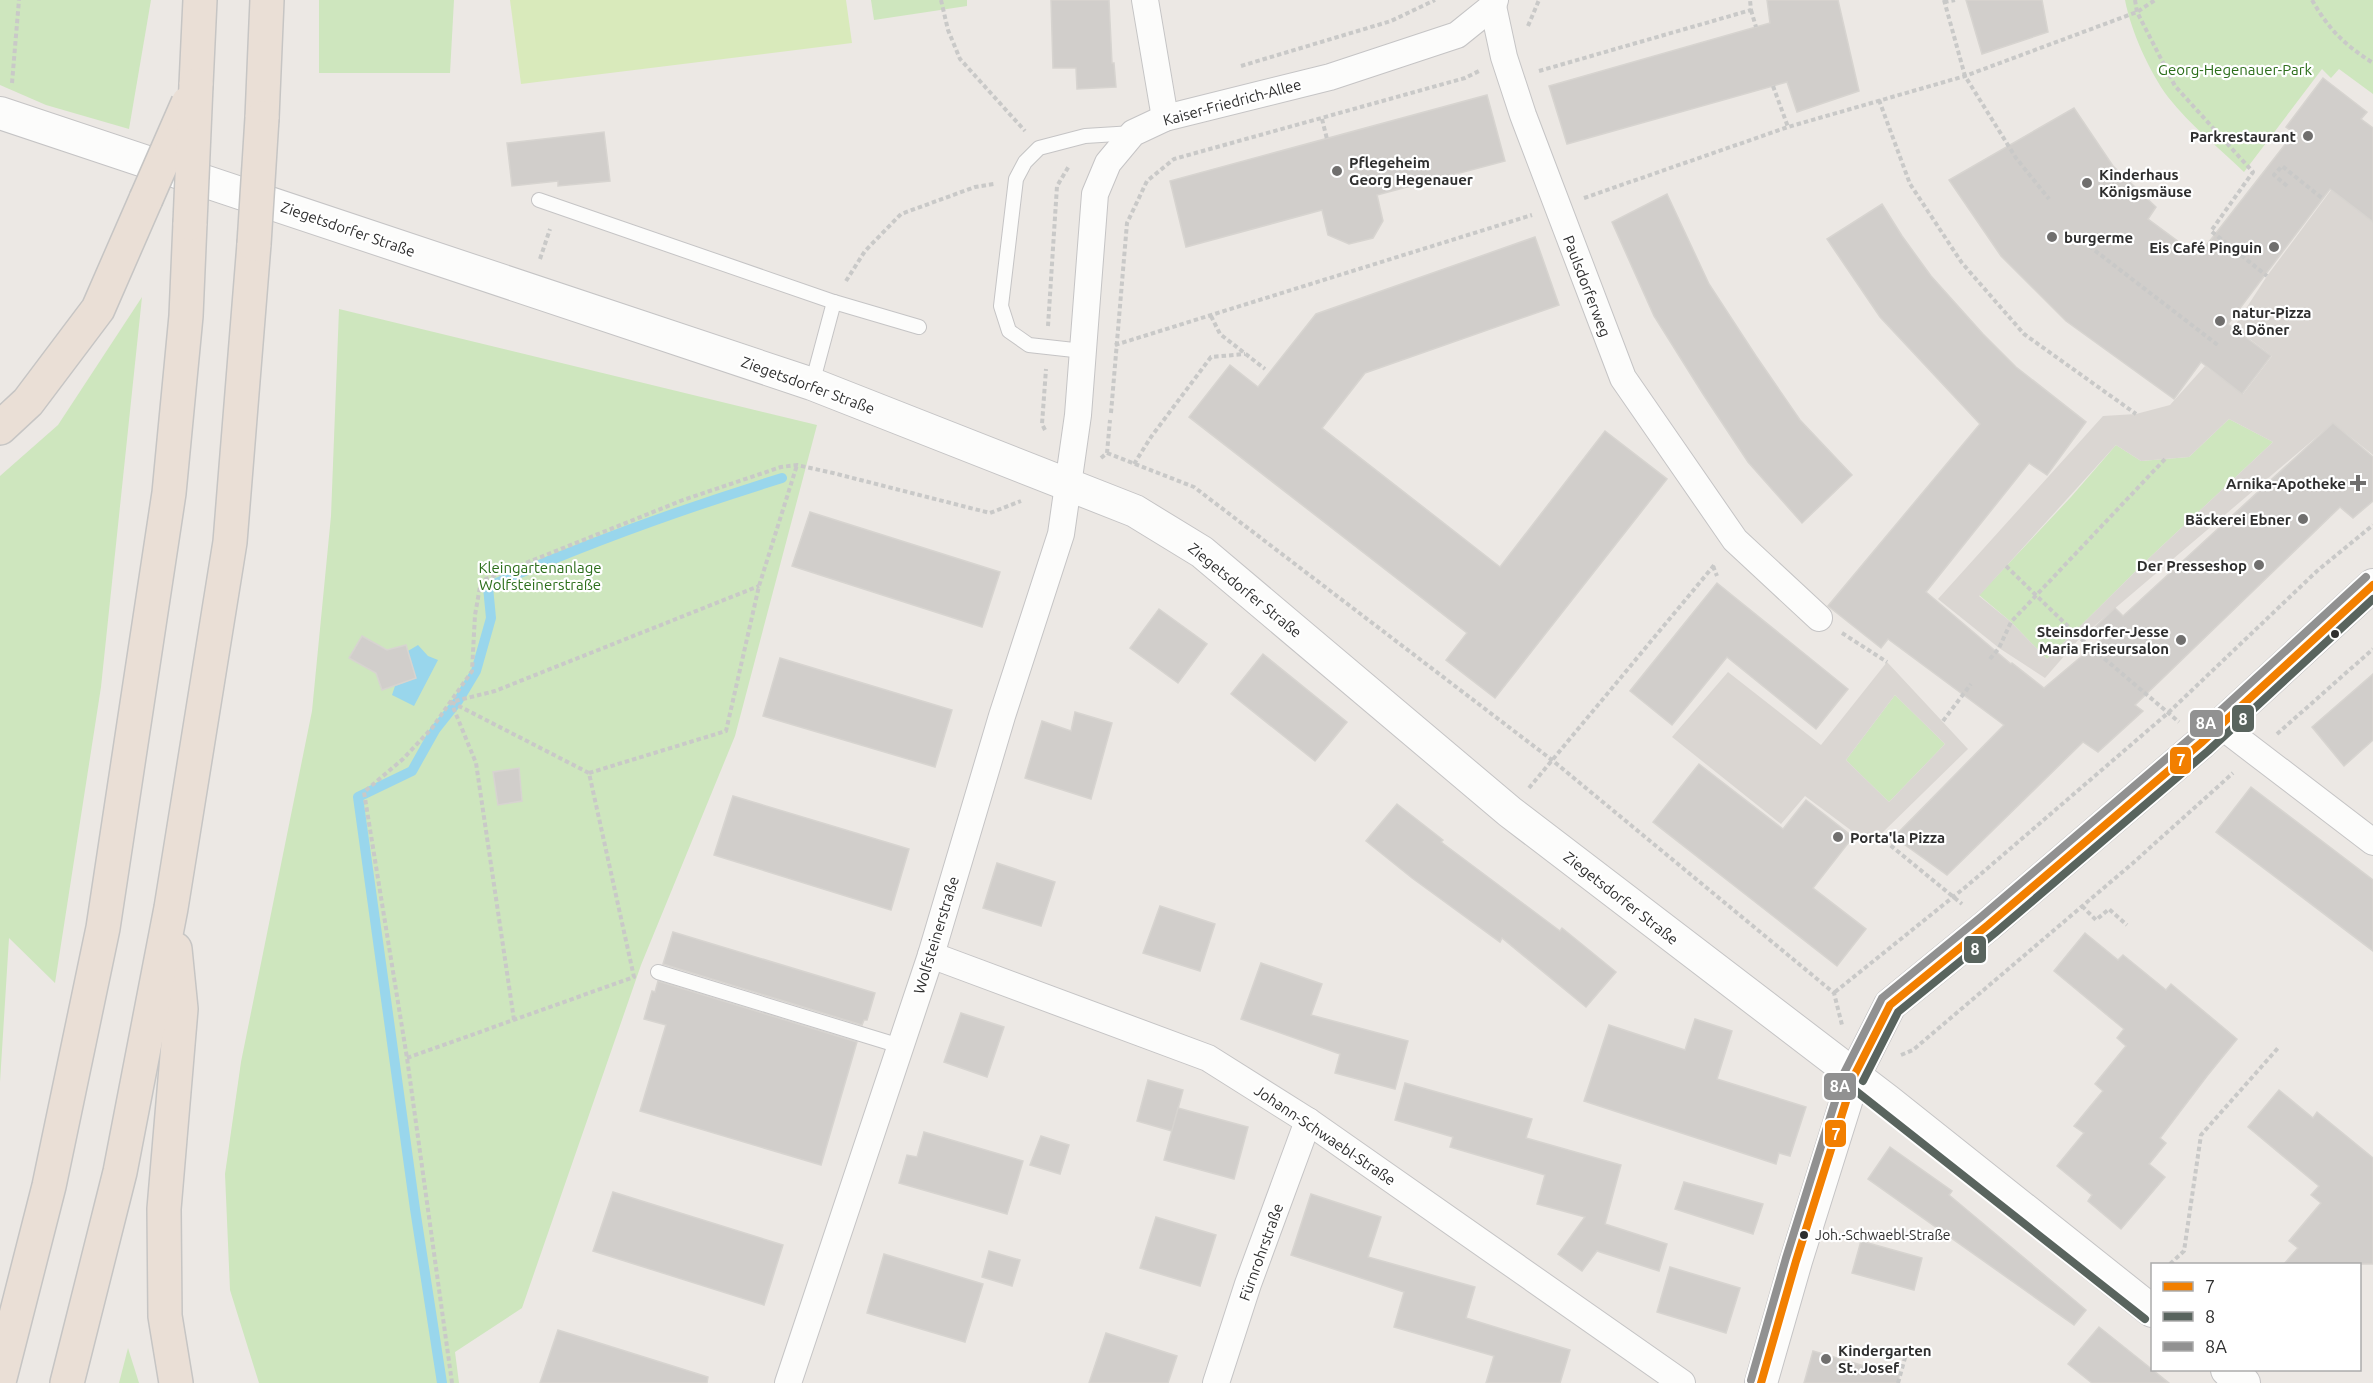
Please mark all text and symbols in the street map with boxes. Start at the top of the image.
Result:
park label: Georg-Hegenauer-Park [2158,61,2312,78]
street label: Kaiser-Friedrich-Allee [1161,75,1303,129]
place label: Parkrestaurant [2190,128,2297,145]
marker: Parkrestaurant [2301,129,2315,143]
place label: Pflegeheim Georg Hegenauer [1349,154,1474,188]
marker: Pflegeheim Georg Hegenauer [1330,164,1344,178]
place label: Kinderhaus Königsmäuse [2099,166,2192,200]
marker: Kinderhaus Königsmäuse [2080,176,2094,190]
street label: Ziegetsdorfer Straße [279,198,417,260]
place label: burgerme [2064,229,2133,246]
marker: burgerme [2045,230,2059,244]
street label: Paulsdorferweg [1560,233,1614,339]
place label: Eis Café Pinguin [2149,239,2262,256]
marker: Eis Café Pinguin [2267,240,2281,254]
place label: natur-Pizza & Döner [2232,304,2312,338]
marker: natur-Pizza & Döner [2213,314,2227,328]
street label: Ziegetsdorfer Straße [739,353,877,417]
place label: Arnika-Apotheke [2226,475,2346,492]
marker: Arnika-Apotheke [2351,476,2365,490]
place label: Bäckerei Ebner [2185,511,2292,528]
marker: Bäckerei Ebner [2296,512,2310,526]
street label: Ziegetsdorfer Straße [1185,539,1305,641]
place label: Der Presseshop [2137,557,2247,574]
marker: Der Presseshop [2252,558,2266,572]
park label: Kleingartenanlage Wolfsteinerstraße [478,559,602,593]
place label: Steinsdorfer-Jesse Maria Friseursalon [2037,623,2169,657]
unlabelled marker [2329,628,2341,640]
marker: Steinsdorfer-Jesse Maria Friseursalon [2174,633,2188,647]
line badge: 8 [2231,704,2255,733]
line badge: 8A [2189,709,2224,738]
text: 8 [2238,710,2248,728]
text: 8A [2196,714,2217,732]
line badge: 7 [2169,746,2192,775]
text: 7 [2176,751,2186,769]
place label: Porta'la Pizza [1850,829,1945,846]
marker: Porta'la Pizza [1831,830,1845,844]
street label: Ziegetsdorfer Straße [1560,848,1682,948]
street label: Wolfsteinerstraße [910,874,962,996]
line badge: 8 [1963,935,1987,964]
text: 8 [1970,940,1980,958]
line badge: 8A [1823,1072,1857,1101]
text: 8A [1830,1077,1851,1095]
street label: Johann-Schwaebl-Straße [1251,1081,1399,1189]
line badge: 7 [1824,1119,1847,1148]
text: 7 [1831,1125,1841,1143]
street label: Fürnrohrstraße [1236,1201,1286,1303]
place label: Joh.-Schwaebl-Straße [1815,1227,1951,1243]
marker: Joh.-Schwaebl-Straße [1798,1229,1810,1241]
legend [2151,1263,2361,1371]
text: 7 [2205,1276,2215,1296]
text: 8 [2205,1306,2215,1326]
text: 8A [2205,1336,2227,1356]
place label: Kindergarten St. Josef [1838,1342,1932,1376]
marker: Kindergarten St. Josef [1819,1352,1833,1366]

